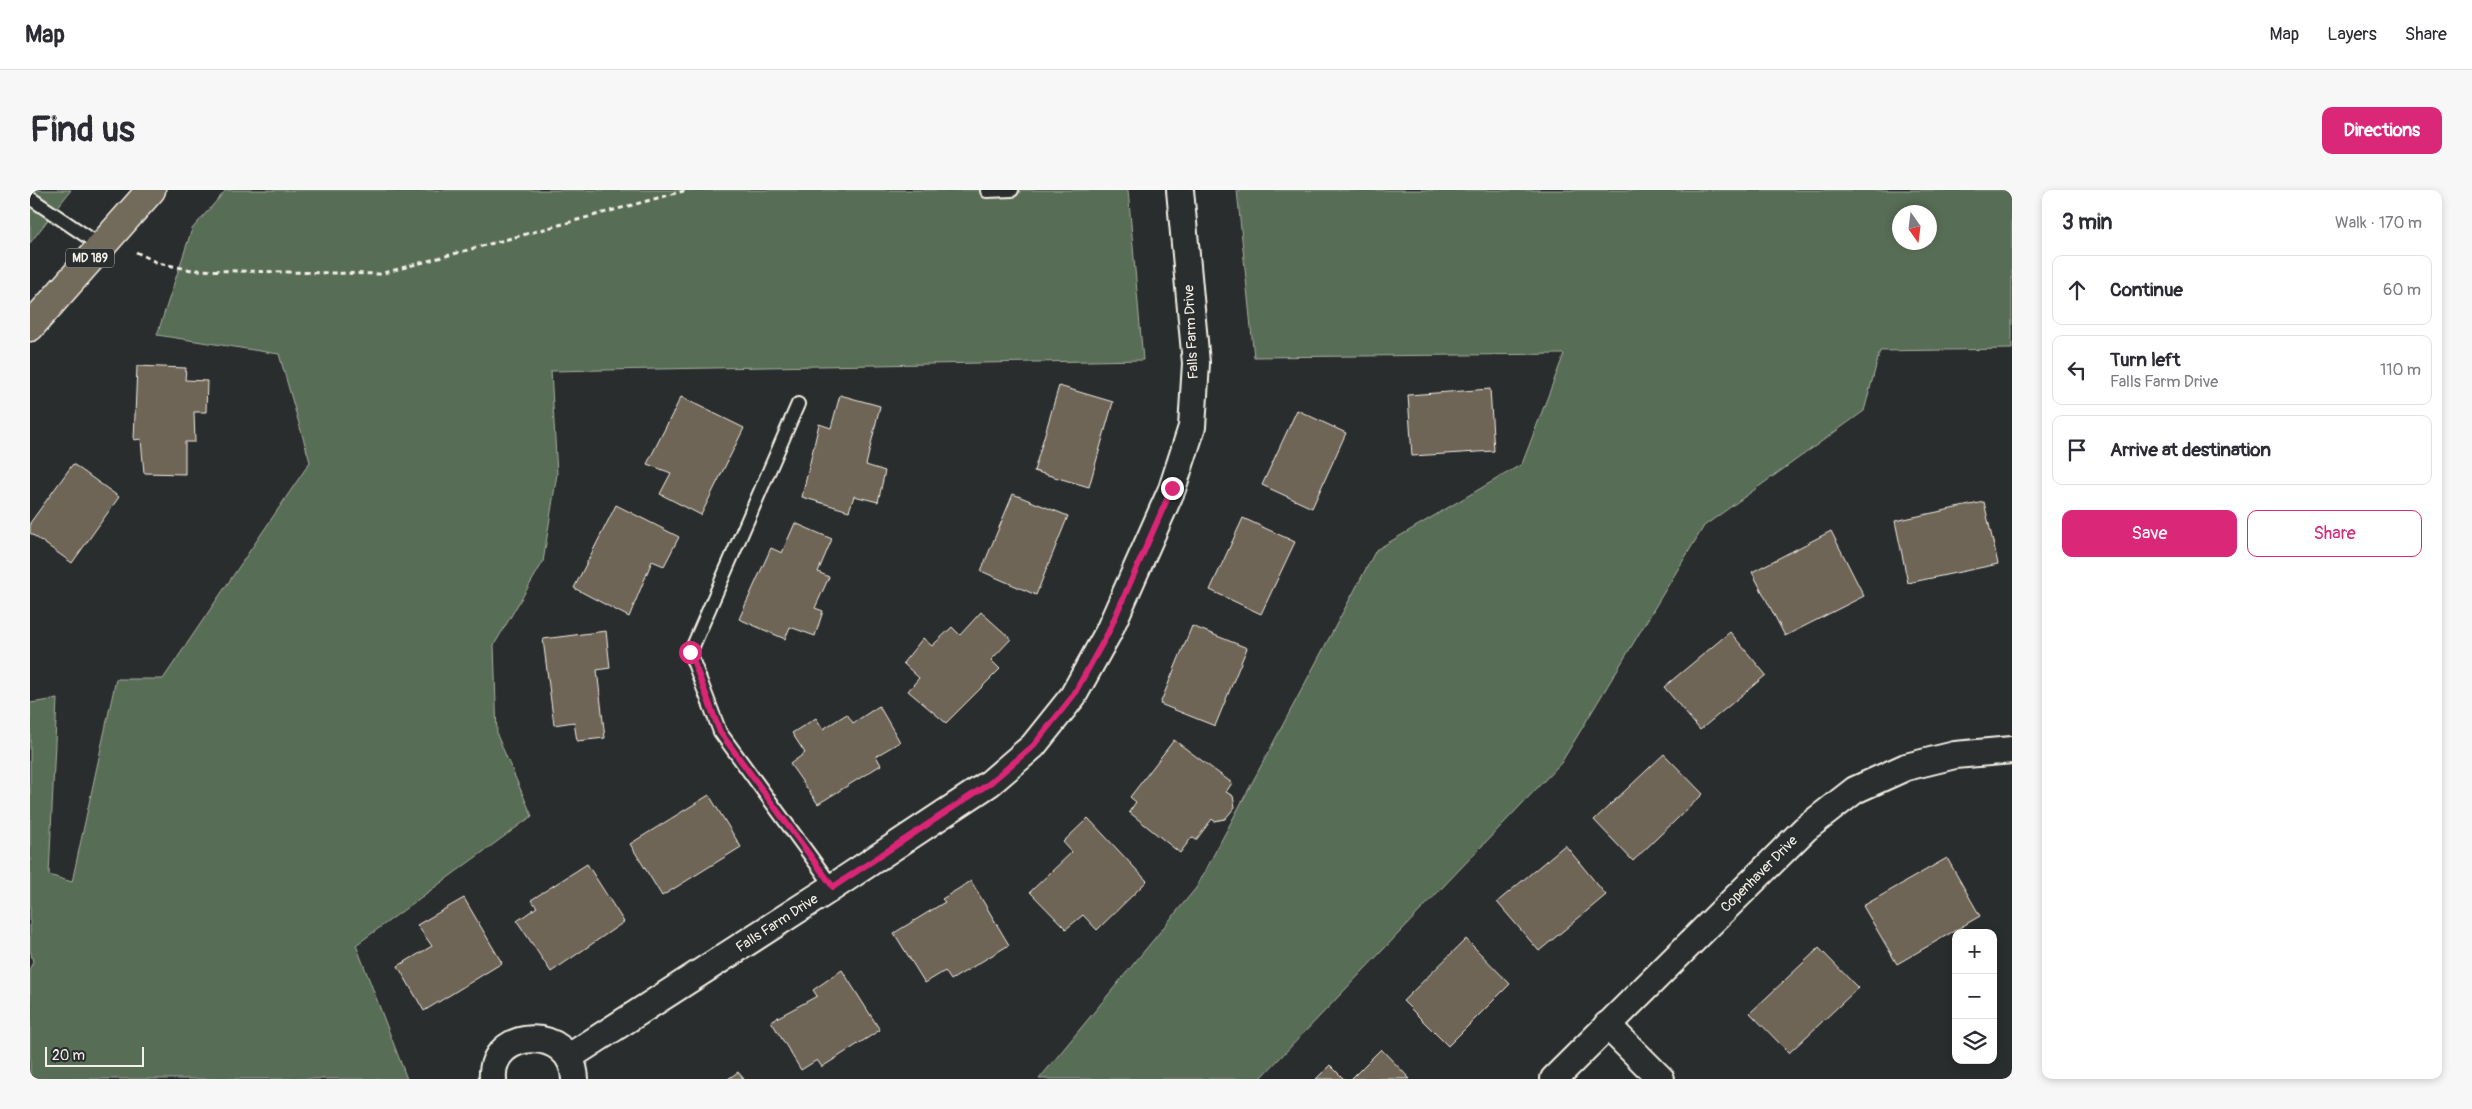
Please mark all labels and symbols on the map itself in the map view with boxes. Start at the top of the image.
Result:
north arrow [1892,205,1937,250]
road number: MD 189 [66,248,114,268]
street label: Falls Farm Drive [1180,284,1202,380]
route end [1161,477,1184,500]
route start [679,641,702,664]
street label: Copenhaver Drive [1717,832,1801,916]
street label: Falls Farm Drive [733,890,821,956]
scale bar [45,1044,144,1067]

